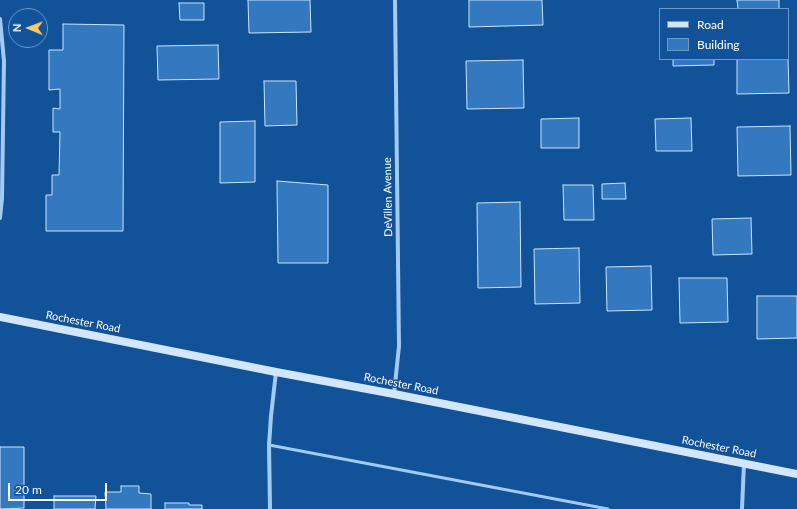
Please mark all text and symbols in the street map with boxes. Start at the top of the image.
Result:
north arrow [8,8,48,48]
legend [659,8,789,60]
text: Road [697,17,724,32]
text: N [10,23,23,32]
text: Building [697,37,740,52]
street label: DeVillen Avenue [381,157,395,237]
street label: Rochester Road [45,308,121,336]
street label: Rochester Road [363,370,439,398]
street label: Rochester Road [681,433,757,461]
scale bar [10,475,109,501]
text: 20 m [15,482,42,497]

